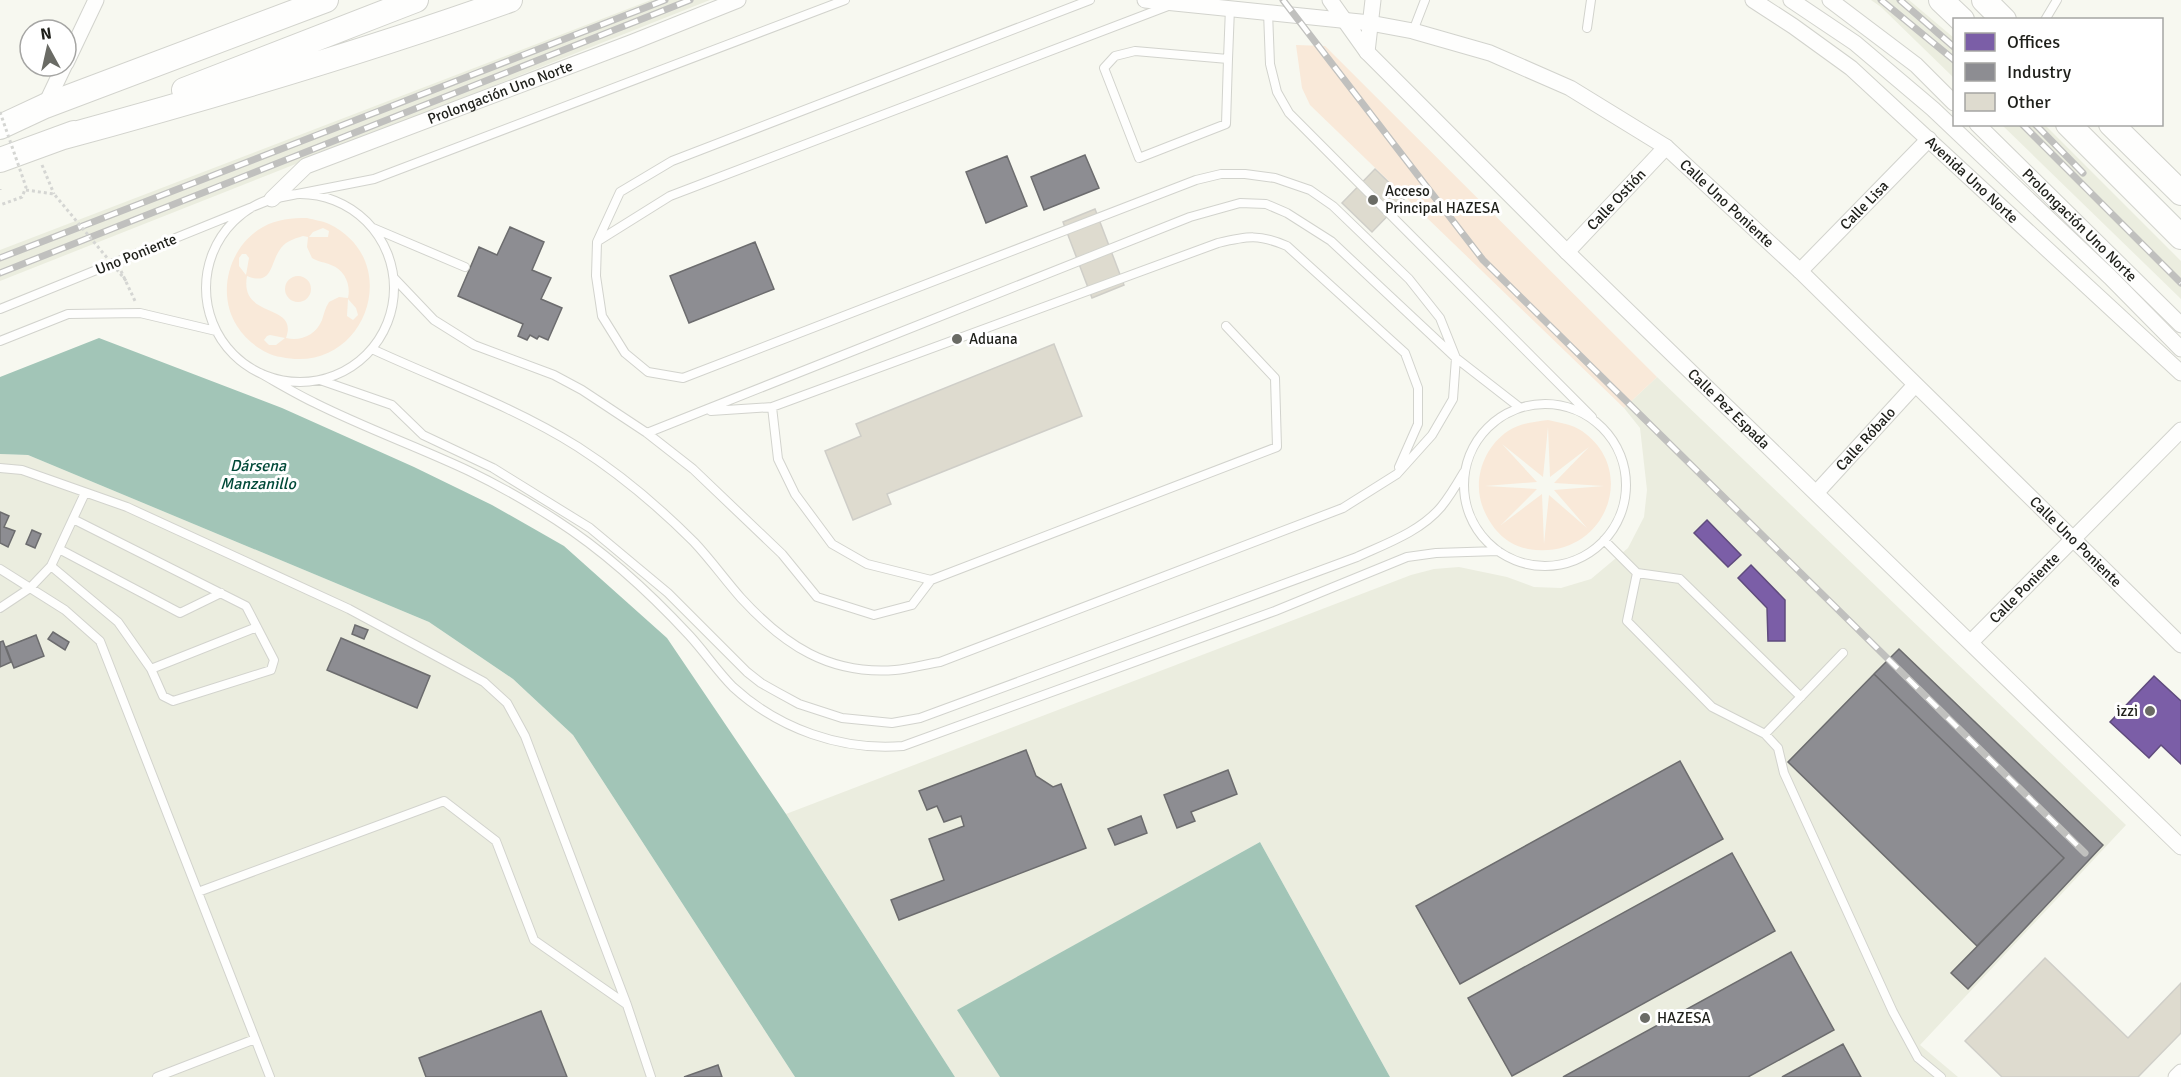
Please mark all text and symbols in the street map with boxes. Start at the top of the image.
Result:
north arrow [18,18,78,78]
legend [1953,18,2163,126]
text: N [39,23,53,45]
text: Offices [2007,31,2060,53]
street label: Prolongación Uno Norte [425,57,575,128]
text: Industry [2007,61,2072,83]
text: Other [2007,91,2051,113]
street label: Avenida Uno Norte [1922,132,2022,227]
street label: Calle Uno Poniente [1676,155,1778,251]
street label: Calle Ostión [1583,165,1650,234]
street label: Prolongación Uno Norte [2019,165,2141,285]
street label: Calle Lisa [1836,177,1892,234]
place label: Acceso Principal HAZESA [1385,182,1500,217]
marker: Acceso Principal HAZESA [1366,193,1380,207]
street label: Uno Poniente [93,230,179,278]
place label: Aduana [969,330,1018,348]
marker: Aduana [950,332,964,346]
street label: Calle Pez Espada [1684,365,1774,453]
street label: Calle Róbalo [1832,403,1899,475]
water label: Dársena Manzanillo [220,456,296,494]
street label: Calle Uno Poniente [2026,493,2126,591]
street label: Calle Poniente [1986,549,2063,627]
place label: izzi [2116,702,2138,720]
marker: izzi [2143,704,2157,718]
place label: HAZESA [1657,1009,1711,1027]
marker: HAZESA [1638,1011,1652,1025]

